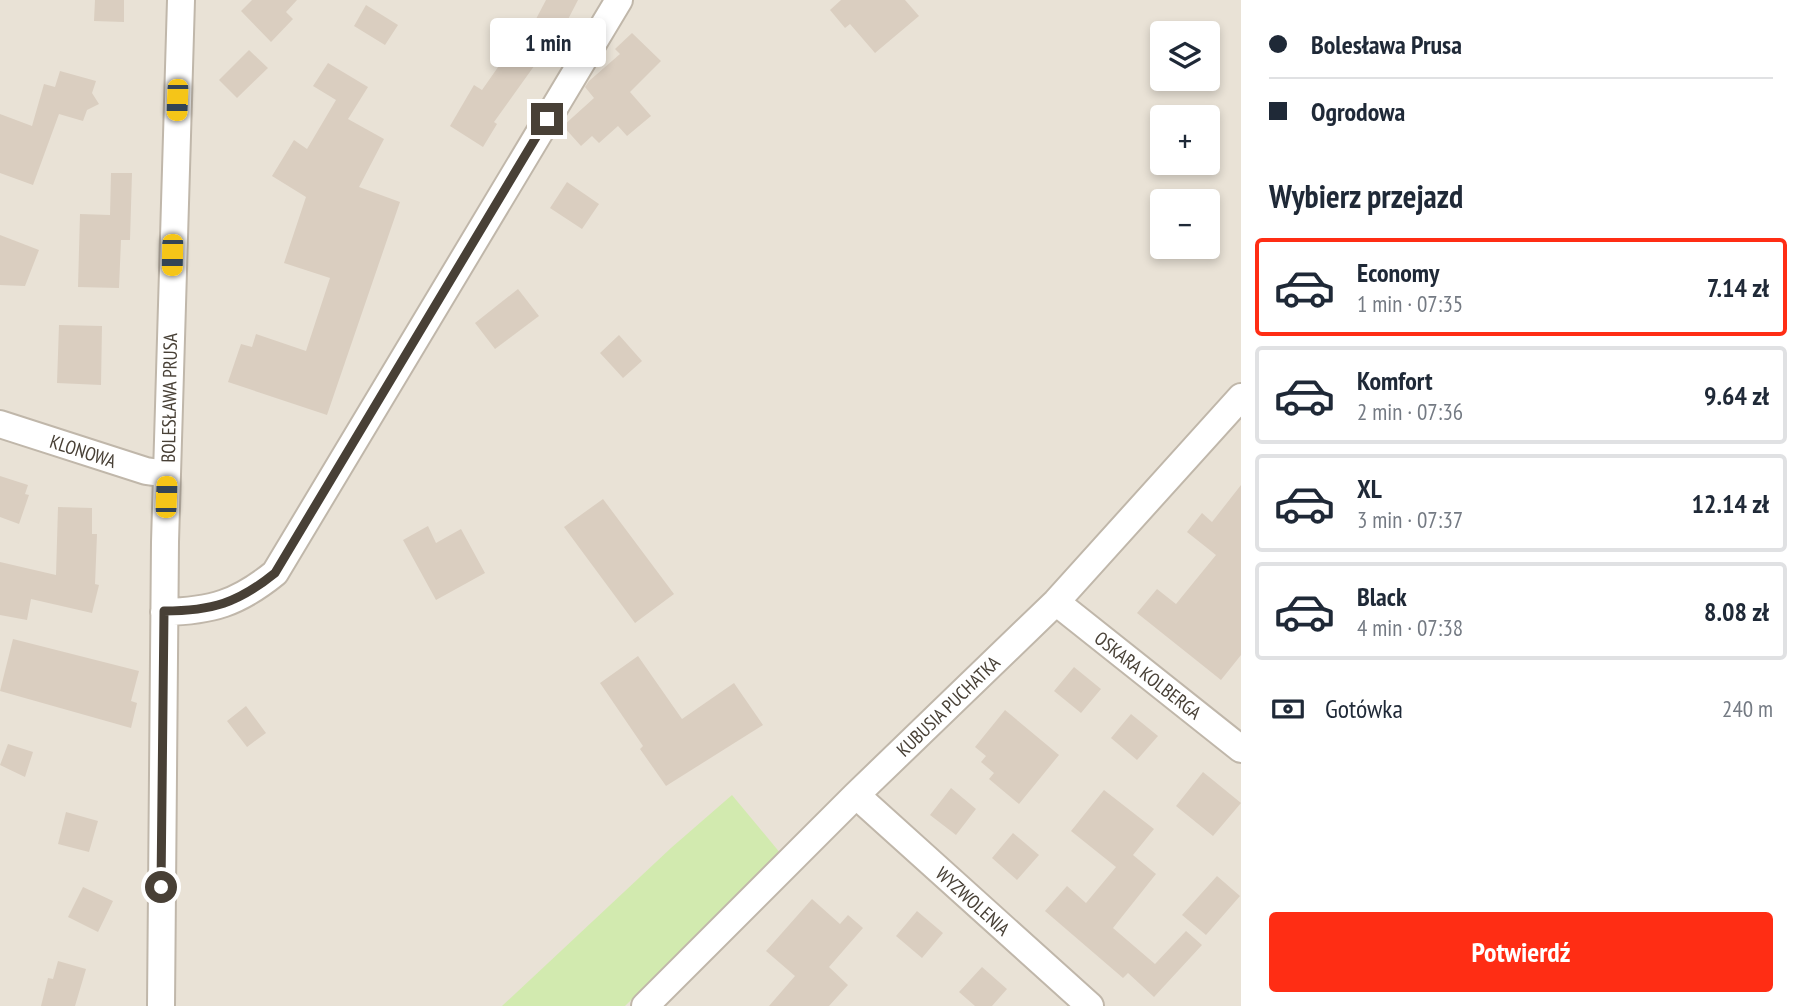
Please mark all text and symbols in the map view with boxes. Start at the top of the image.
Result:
callout: 1 min [489,18,605,66]
map controls [1150,21,1220,259]
button: layers [1150,21,1220,91]
text: 1 min [525,28,571,57]
text: Bolesława Prusa [1311,28,1462,61]
car [166,79,189,121]
text: Ogrodowa [1311,95,1405,128]
route end [531,103,563,135]
button: + [1150,105,1220,175]
text: Wybierz przejazd [1269,175,1463,217]
button: − [1150,189,1220,259]
car [162,234,183,276]
icon: car [1273,256,1336,319]
text: Economy [1357,256,1439,289]
text: 7.14 zł [1707,271,1769,304]
text: 1 min · 07:35 [1357,289,1463,318]
street label: BOLESŁAWA PRUSA [156,333,182,463]
icon: car [1273,364,1336,427]
text: Komfort [1357,364,1433,397]
text: 9.64 zł [1704,379,1769,412]
text: 2 min · 07:36 [1357,397,1463,426]
street label: KLONOWA [47,429,119,473]
icon: car [1273,472,1336,535]
text: XL [1357,472,1382,505]
car [155,476,178,518]
text: 12.14 zł [1692,487,1769,520]
text: 3 min · 07:37 [1357,505,1463,534]
icon: car [1273,580,1336,643]
text: Black [1357,580,1407,613]
text: 8.08 zł [1704,595,1769,628]
text: 4 min · 07:38 [1357,613,1463,642]
street label: OSKARA KOLBERGA [1090,626,1206,724]
street label: KUBUSIA PUCHATKA [891,651,1005,761]
icon: cash [1269,690,1307,728]
text: Gotówka [1325,692,1403,725]
text: 240 m [1722,694,1773,723]
street label: WYZWOLENIA [931,861,1015,941]
route start [145,871,177,903]
button: Potwierdź [1269,912,1773,992]

